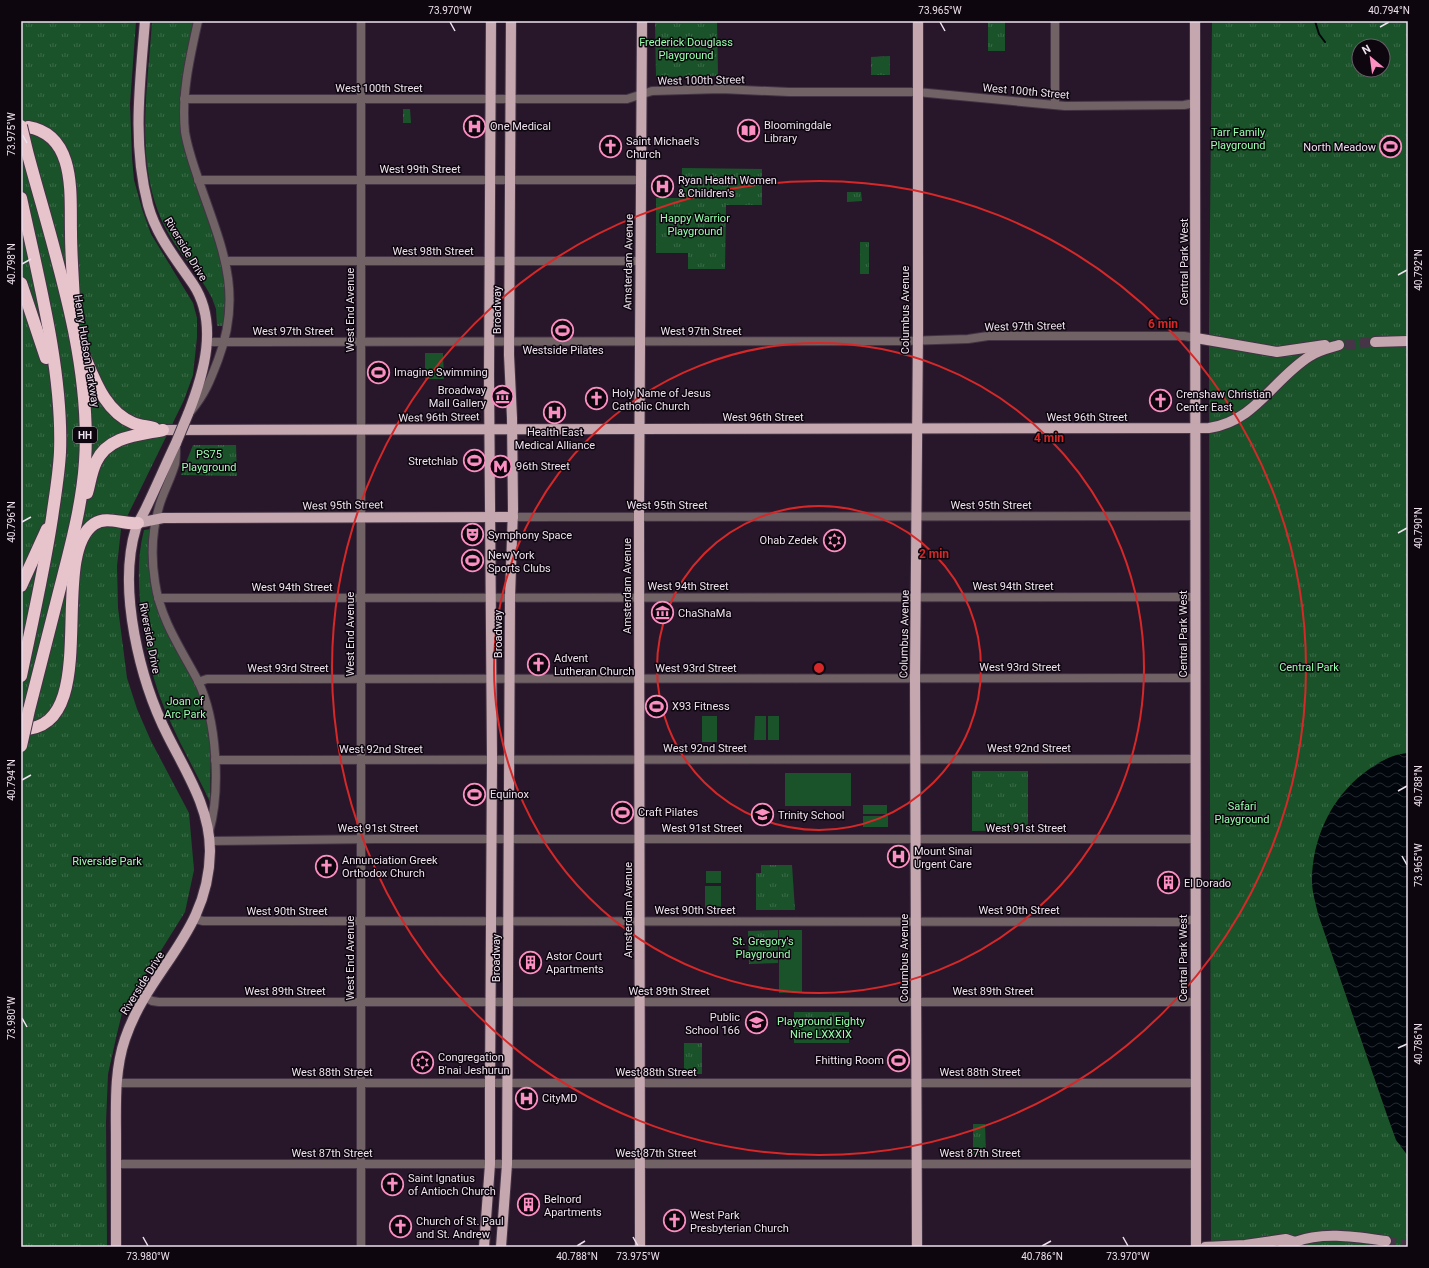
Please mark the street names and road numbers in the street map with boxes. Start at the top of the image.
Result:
street label: West 100th Street [657,73,745,88]
street label: West 100th Street [982,81,1070,102]
street label: West 100th Street [335,82,423,95]
street label: West 99th Street [379,163,461,176]
street label: Amsterdam Avenue [621,214,636,310]
street label: Riverside Drive [161,215,210,284]
street label: Central Park West [1178,218,1191,306]
street label: West 98th Street [392,245,474,258]
street label: Columbus Avenue [899,266,912,354]
street label: West End Avenue [344,268,357,352]
street label: Broadway [491,285,504,334]
street label: Henry Hudson Parkway [71,294,102,409]
street label: West 97th Street [984,319,1066,334]
street label: West 97th Street [252,325,334,338]
street label: West 97th Street [660,325,742,338]
street label: West 96th Street [398,410,480,425]
street label: West 96th Street [722,411,804,424]
street label: West 96th Street [1046,411,1128,424]
road number: HH [73,427,97,443]
street label: West 95th Street [302,498,384,513]
street label: West 95th Street [626,499,708,512]
street label: West 95th Street [950,499,1032,512]
street label: Amsterdam Avenue [621,538,634,634]
street label: West 94th Street [647,580,729,593]
street label: West 94th Street [972,580,1054,593]
street label: West 94th Street [251,581,333,594]
street label: Columbus Avenue [897,590,912,678]
street label: Central Park West [1177,590,1190,678]
street label: West End Avenue [344,592,357,676]
street label: Riverside Drive [136,601,163,675]
street label: Broadway [492,609,505,658]
street label: West 93rd Street [979,661,1061,674]
street label: West 93rd Street [247,662,329,675]
street label: West 93rd Street [655,662,737,675]
street label: West 92nd Street [663,742,747,755]
street label: West 92nd Street [987,742,1071,755]
street label: West 92nd Street [339,743,423,756]
street label: West 91st Street [338,822,419,835]
street label: West 91st Street [662,822,743,835]
street label: West 91st Street [986,822,1067,835]
street label: Amsterdam Avenue [622,862,635,958]
street label: West 90th Street [654,904,736,917]
street label: West 90th Street [978,904,1060,917]
street label: West 90th Street [246,905,328,918]
street label: Columbus Avenue [898,914,911,1002]
street label: Central Park West [1177,914,1190,1002]
street label: West End Avenue [344,916,357,1000]
street label: Broadway [490,933,503,982]
street label: Riverside Drive [118,949,167,1017]
street label: West 89th Street [244,985,326,998]
street label: West 89th Street [628,985,710,998]
street label: West 89th Street [952,985,1034,998]
street label: West 88th Street [291,1066,373,1079]
street label: West 88th Street [615,1066,697,1079]
street label: West 88th Street [939,1066,1021,1079]
street label: West 87th Street [291,1147,373,1160]
street label: West 87th Street [615,1147,697,1160]
street label: West 87th Street [939,1147,1021,1160]

